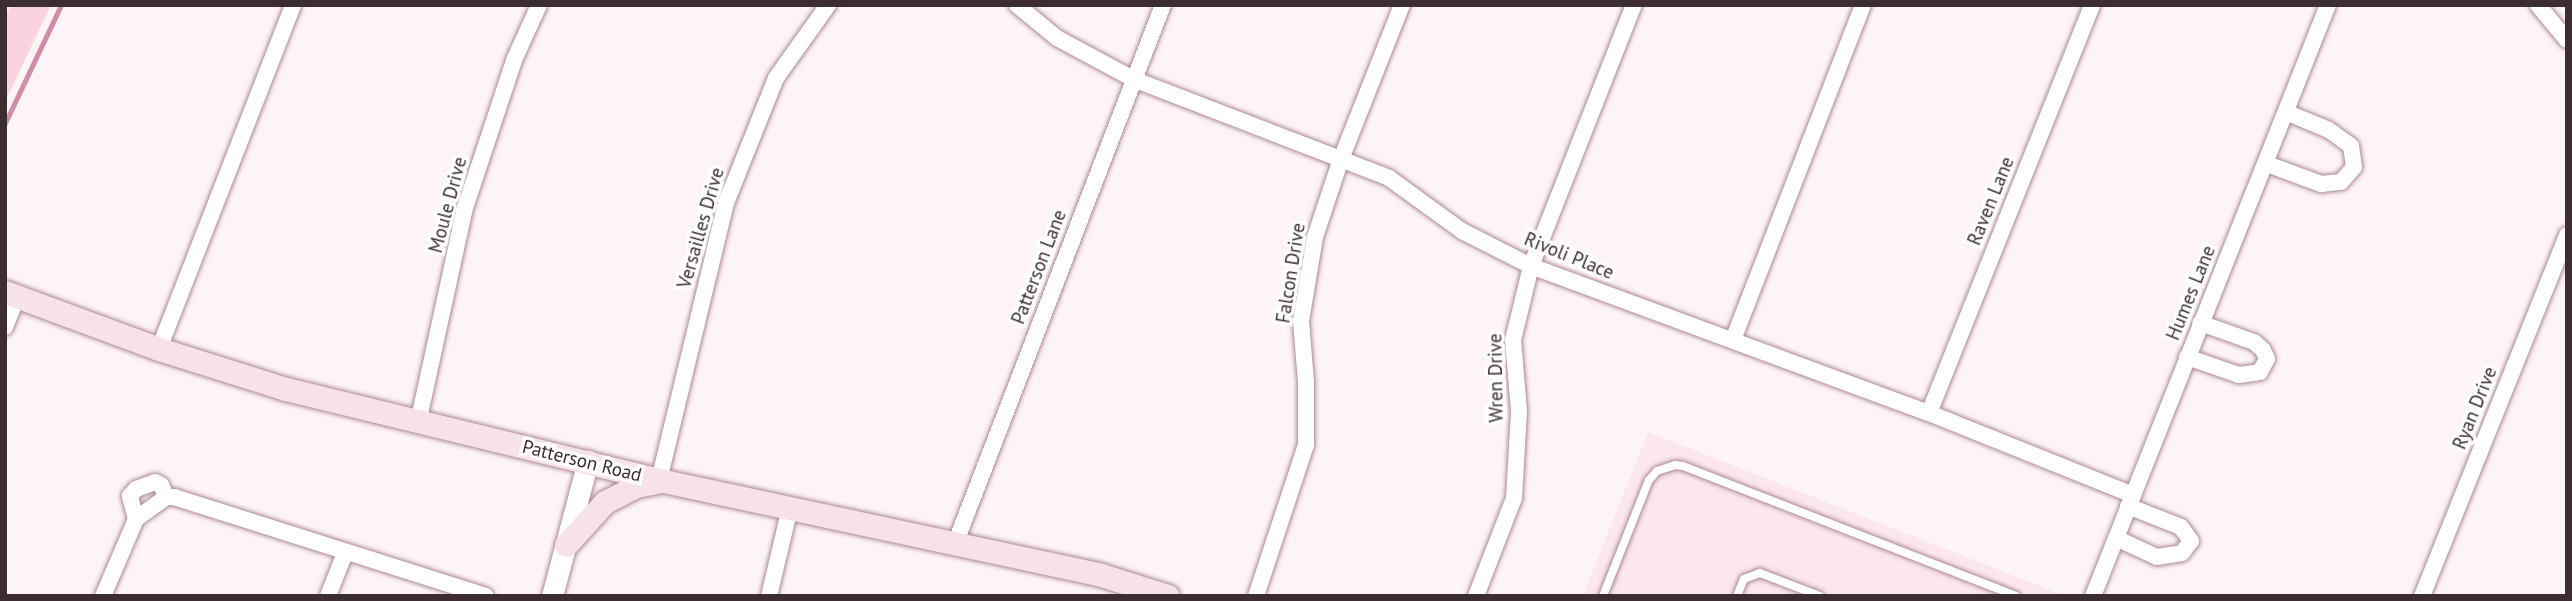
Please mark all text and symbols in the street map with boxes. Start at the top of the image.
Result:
street label: Raven Lane [1963,153,2019,249]
street label: Moule Drive [424,155,472,255]
street label: Versailles Drive [673,165,729,291]
street label: Patterson Lane [1007,207,1071,327]
street label: Falcon Drive [1272,221,1310,325]
street label: Rivoli Place [1521,228,1617,284]
street label: Humes Lane [2162,242,2220,344]
street label: Wren Drive [1484,333,1508,423]
street label: Ryan Drive [2448,363,2502,453]
street label: Patterson Road [520,435,644,487]

